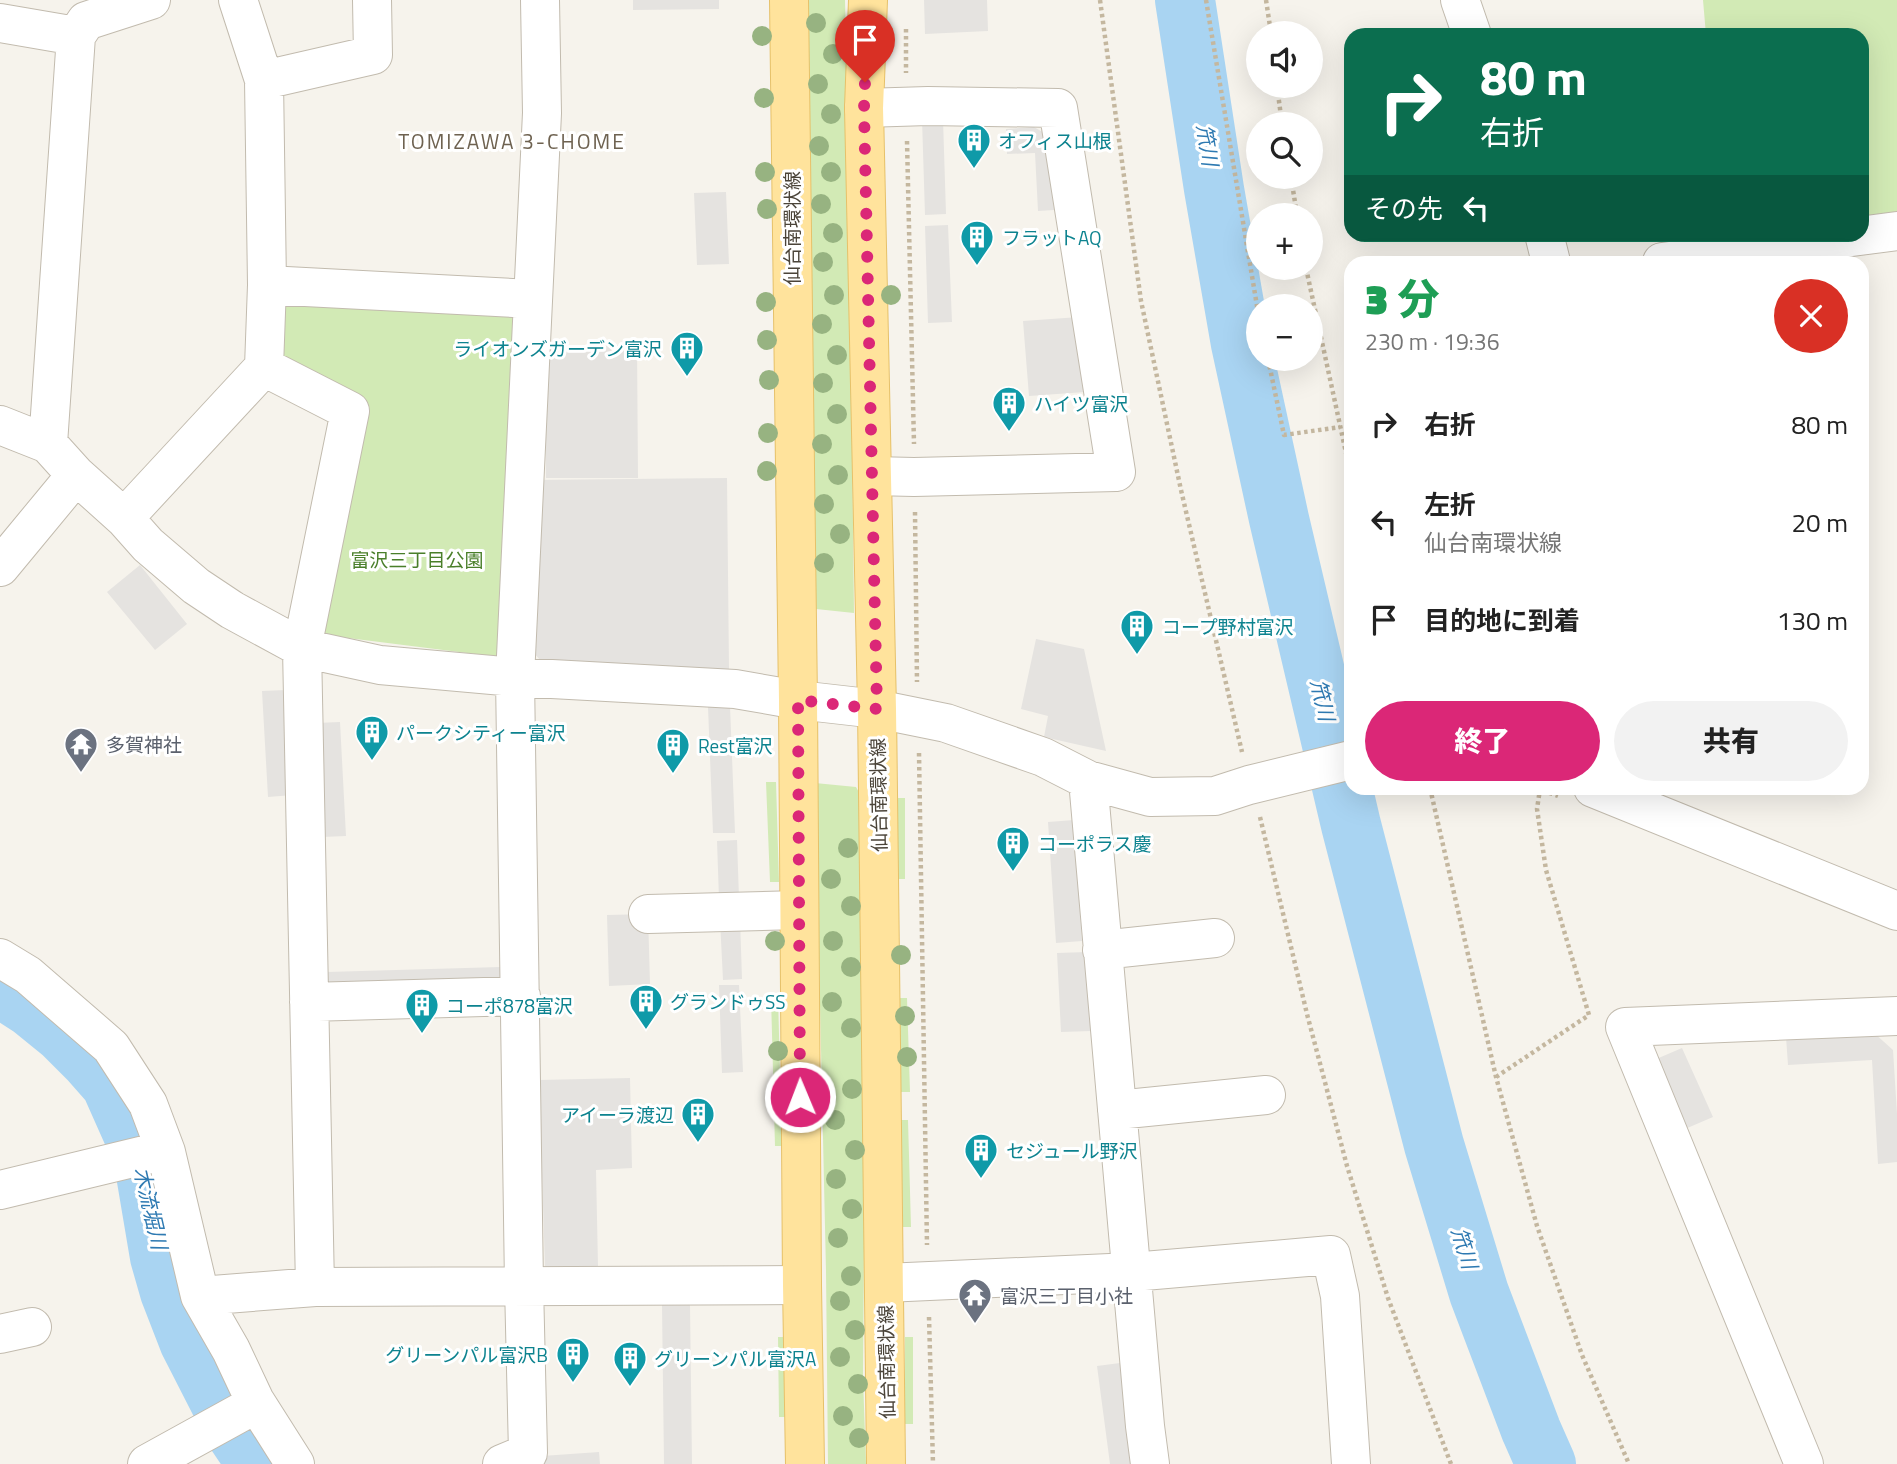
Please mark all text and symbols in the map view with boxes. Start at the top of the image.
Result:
pin [835,10,895,82]
icon: arrive [846,21,884,59]
map controls [1246,21,1323,371]
button: sound [1246,21,1323,98]
text: 80 m [1480,39,1587,114]
icon: right [1365,56,1456,147]
text: 右折 [1480,108,1544,156]
button: search [1246,112,1323,189]
building icon: オフィス山根 [955,121,993,170]
water label: 笊川 [1189,122,1227,170]
district label: TOMIZAWA 3-CHOME [398,125,626,157]
place label: オフィス山根 [998,126,1112,155]
street label: 仙台南環状線 [777,171,806,285]
text: その先 [1365,189,1443,228]
icon: left [1457,189,1495,227]
button: + [1246,203,1323,280]
building icon: フラットAQ [958,218,996,267]
place label: フラットAQ [1002,223,1102,252]
text: 3 分 [1365,266,1439,330]
button: close [1774,279,1848,353]
button: − [1246,294,1323,371]
text: 230 m · 19:36 [1365,324,1500,359]
building icon: ライオンズガーデン富沢 [668,329,706,378]
place label: ライオンズガーデン富沢 [453,334,662,363]
building icon: ハイツ富沢 [990,384,1028,433]
place label: ハイツ富沢 [1034,389,1129,418]
icon: right [1365,405,1403,443]
text: 右折 [1424,405,1476,444]
text: 80 m [1791,405,1848,444]
text: 左折 [1424,485,1476,524]
icon: left [1365,503,1403,541]
text: 20 m [1791,503,1848,542]
text: 仙台南環状線 [1424,525,1562,560]
park label: 富沢三丁目公園 [350,545,484,574]
icon: arrive [1365,601,1403,639]
text: 目的地に到着 [1424,601,1580,640]
text: 130 m [1777,601,1848,640]
building icon: コープ野村富沢 [1118,607,1156,656]
place label: コープ野村富沢 [1162,612,1294,641]
water label: 笊川 [1303,676,1344,726]
button: 終了 [1365,701,1600,781]
button: 共有 [1614,701,1848,781]
building icon: パークシティー富沢 [353,713,391,762]
place label: パークシティー富沢 [396,718,566,747]
temple icon: 多賀神社 [62,725,100,774]
building icon: Rest富沢 [654,726,692,775]
place label: 多賀神社 [106,730,182,759]
place label: Rest富沢 [698,731,773,760]
street label: 仙台南環状線 [863,738,893,852]
building icon: コーポラス慶 [994,824,1032,873]
place label: コーポラス慶 [1038,829,1152,858]
building icon: グランドゥSS [627,982,665,1031]
building icon: コーポ878富沢 [403,986,441,1035]
place label: グランドゥSS [670,987,786,1016]
place label: コーポ878富沢 [446,991,573,1020]
position arrow [763,1060,837,1134]
building icon: アイーラ渡辺 [679,1095,717,1144]
place label: アイーラ渡辺 [561,1100,674,1129]
building icon: セジュール野沢 [962,1131,1000,1180]
place label: セジュール野沢 [1006,1136,1138,1165]
water label: 木流堀川 [126,1163,176,1254]
water label: 笊川 [1444,1223,1487,1275]
temple icon: 富沢三丁目小社 [956,1276,994,1325]
place label: 富沢三丁目小社 [1000,1281,1133,1310]
street label: 仙台南環状線 [871,1305,901,1419]
building icon: グリーンパル富沢B [554,1335,592,1384]
building icon: グリーンパル富沢A [611,1339,649,1388]
place label: グリーンパル富沢B [385,1340,548,1369]
place label: グリーンパル富沢A [654,1344,816,1373]

